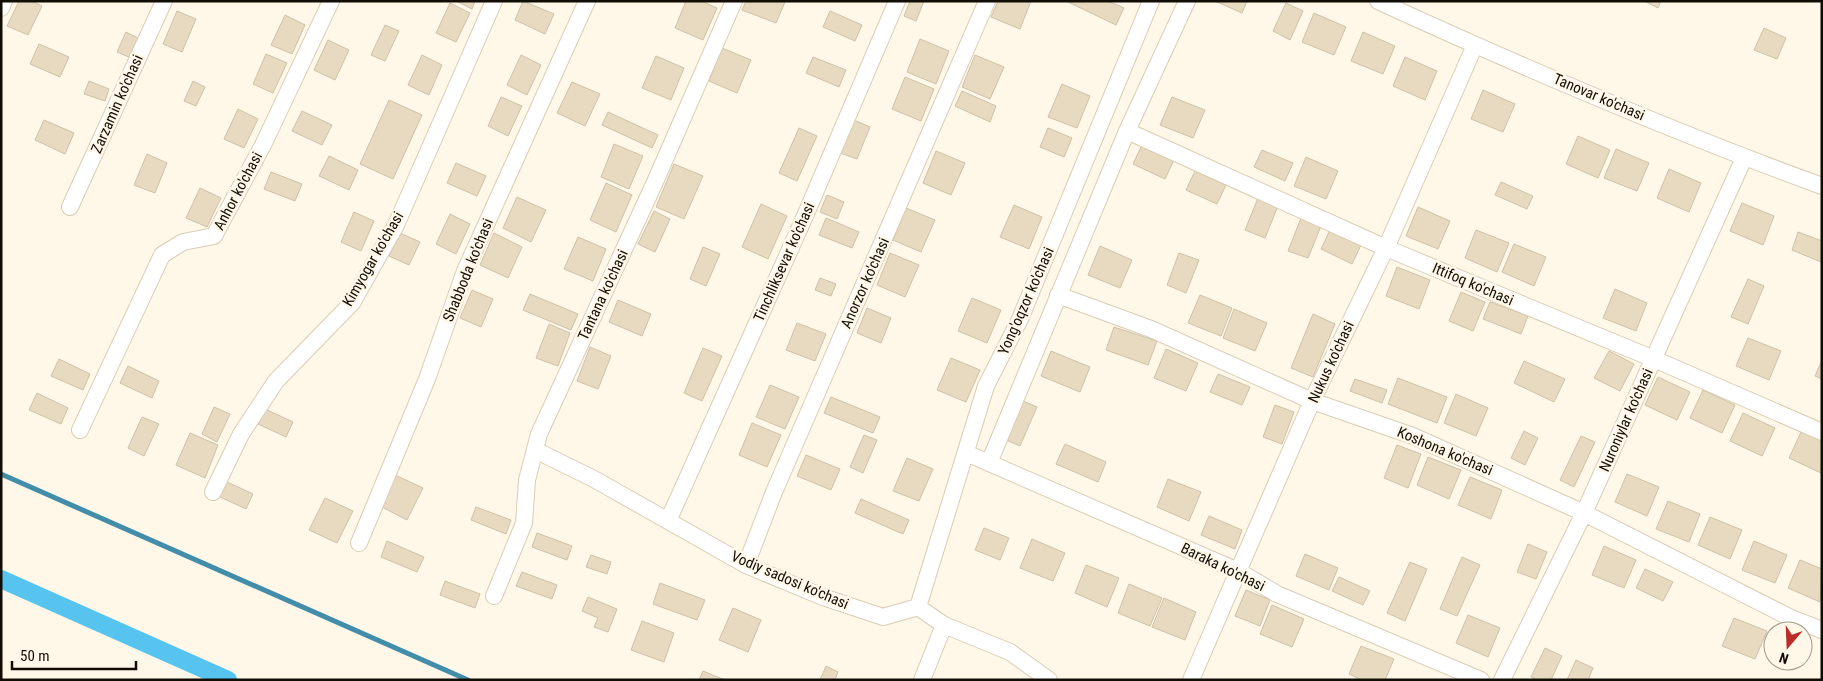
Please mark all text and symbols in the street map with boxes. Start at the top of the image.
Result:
street label: Zarzamin ko'chasi [87,52,147,156]
street label: Tanovar ko'chasi [1551,70,1647,124]
street label: Anhor ko'chasi [210,149,266,233]
street label: Tinchliksevar ko'chasi [750,200,818,324]
street label: Kimyogar ko'chasi [339,208,407,310]
street label: Shabboda ko'chasi [439,216,497,324]
street label: Anorzor ko'chasi [837,235,893,331]
street label: Yong'oqzor ko'chasi [994,244,1058,358]
street label: Tantana ko'chasi [574,247,632,343]
street label: Ittifoq ko'chasi [1430,259,1516,309]
street label: Nukus ko'chasi [1304,318,1358,406]
street label: Nuroniylar ko'chasi [1595,366,1657,474]
street label: Koshona ko'chasi [1394,423,1496,479]
street label: Baraka ko'chasi [1178,539,1268,595]
street label: Vodiy sadosi ko'chasi [728,547,852,613]
north arrow [1763,621,1813,671]
scale bar [12,638,136,670]
text: 50 m [20,647,50,665]
text: N [1777,649,1790,667]

